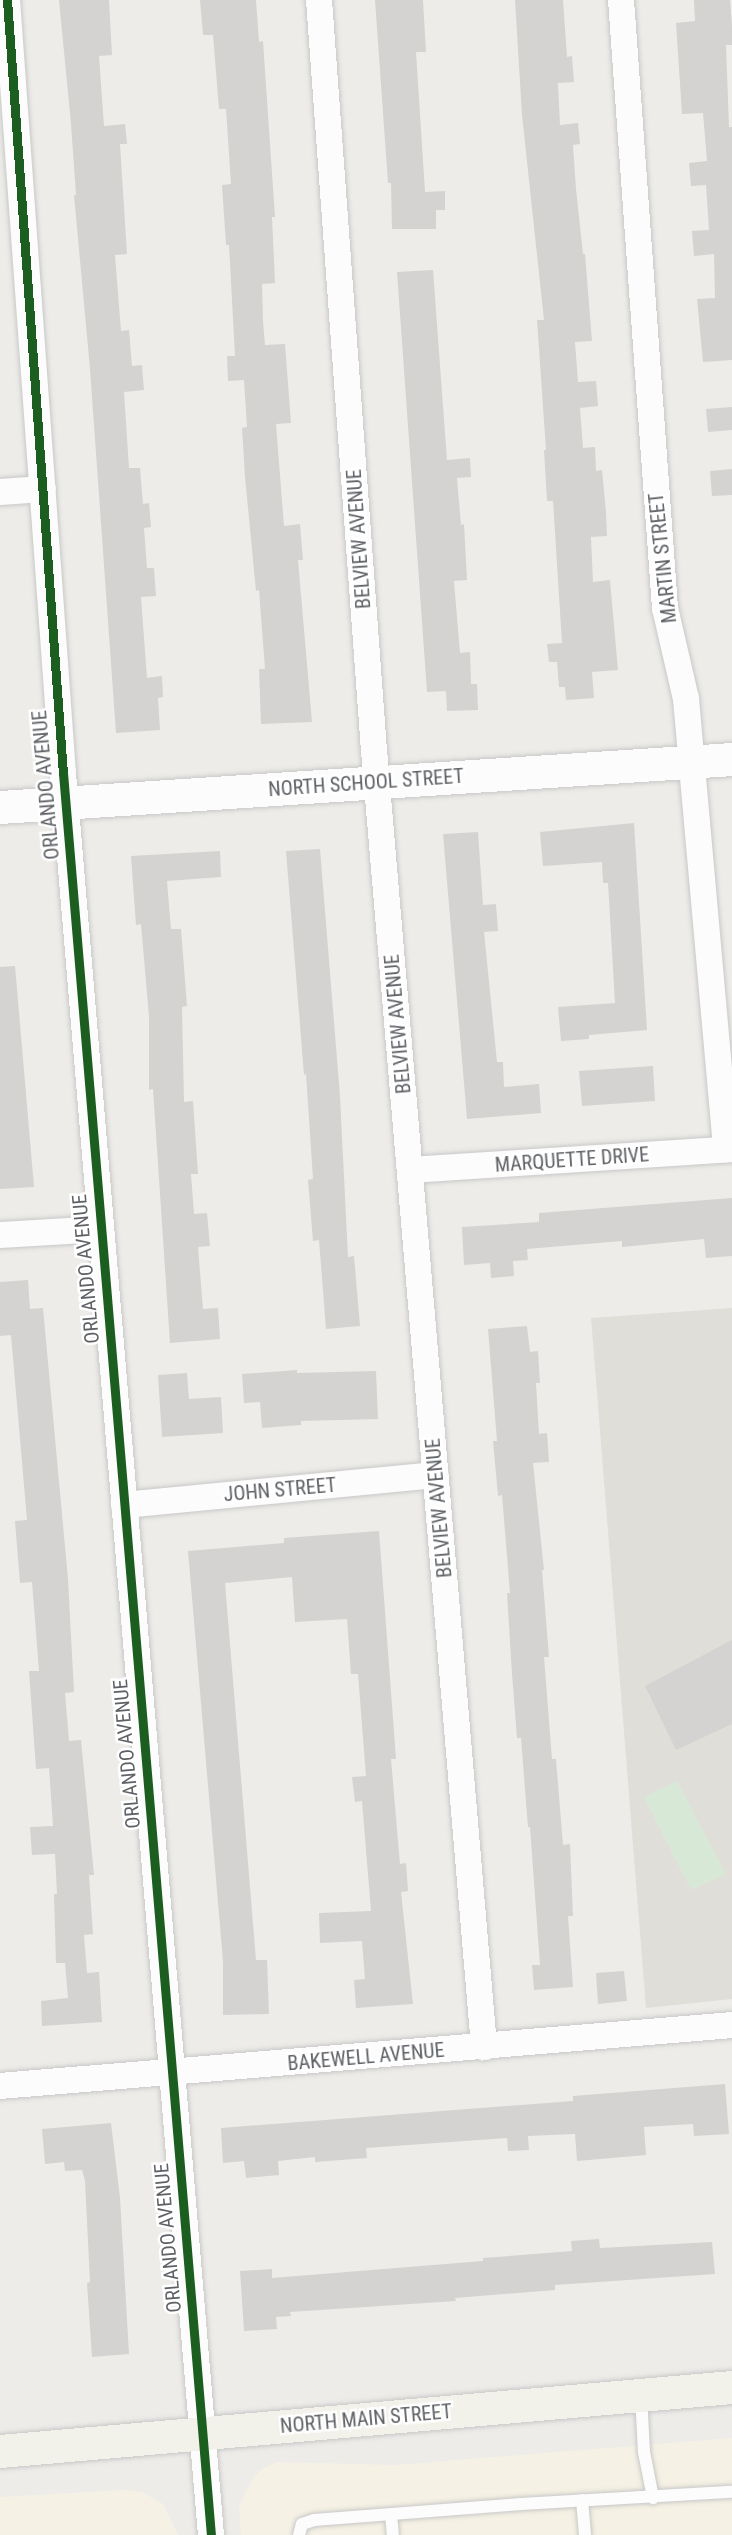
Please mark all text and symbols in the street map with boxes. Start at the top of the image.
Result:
street label: BELVIEW AVENUE [342,468,376,610]
street label: MARTIN STREET [644,492,682,624]
street label: ORLANDO AVENUE [28,709,64,861]
street label: NORTH SCHOOL STREET [268,764,464,802]
street label: BELVIEW AVENUE [380,953,416,1095]
street label: MARQUETTE DRIVE [494,1143,650,1177]
street label: ORLANDO AVENUE [68,1193,104,1345]
street label: BELVIEW AVENUE [421,1437,457,1579]
street label: JOHN STREET [223,1473,337,1507]
street label: ORLANDO AVENUE [109,1678,145,1830]
street label: BAKEWELL AVENUE [287,2038,445,2076]
street label: ORLANDO AVENUE [150,2162,186,2314]
street label: NORTH MAIN STREET [279,2400,453,2438]

